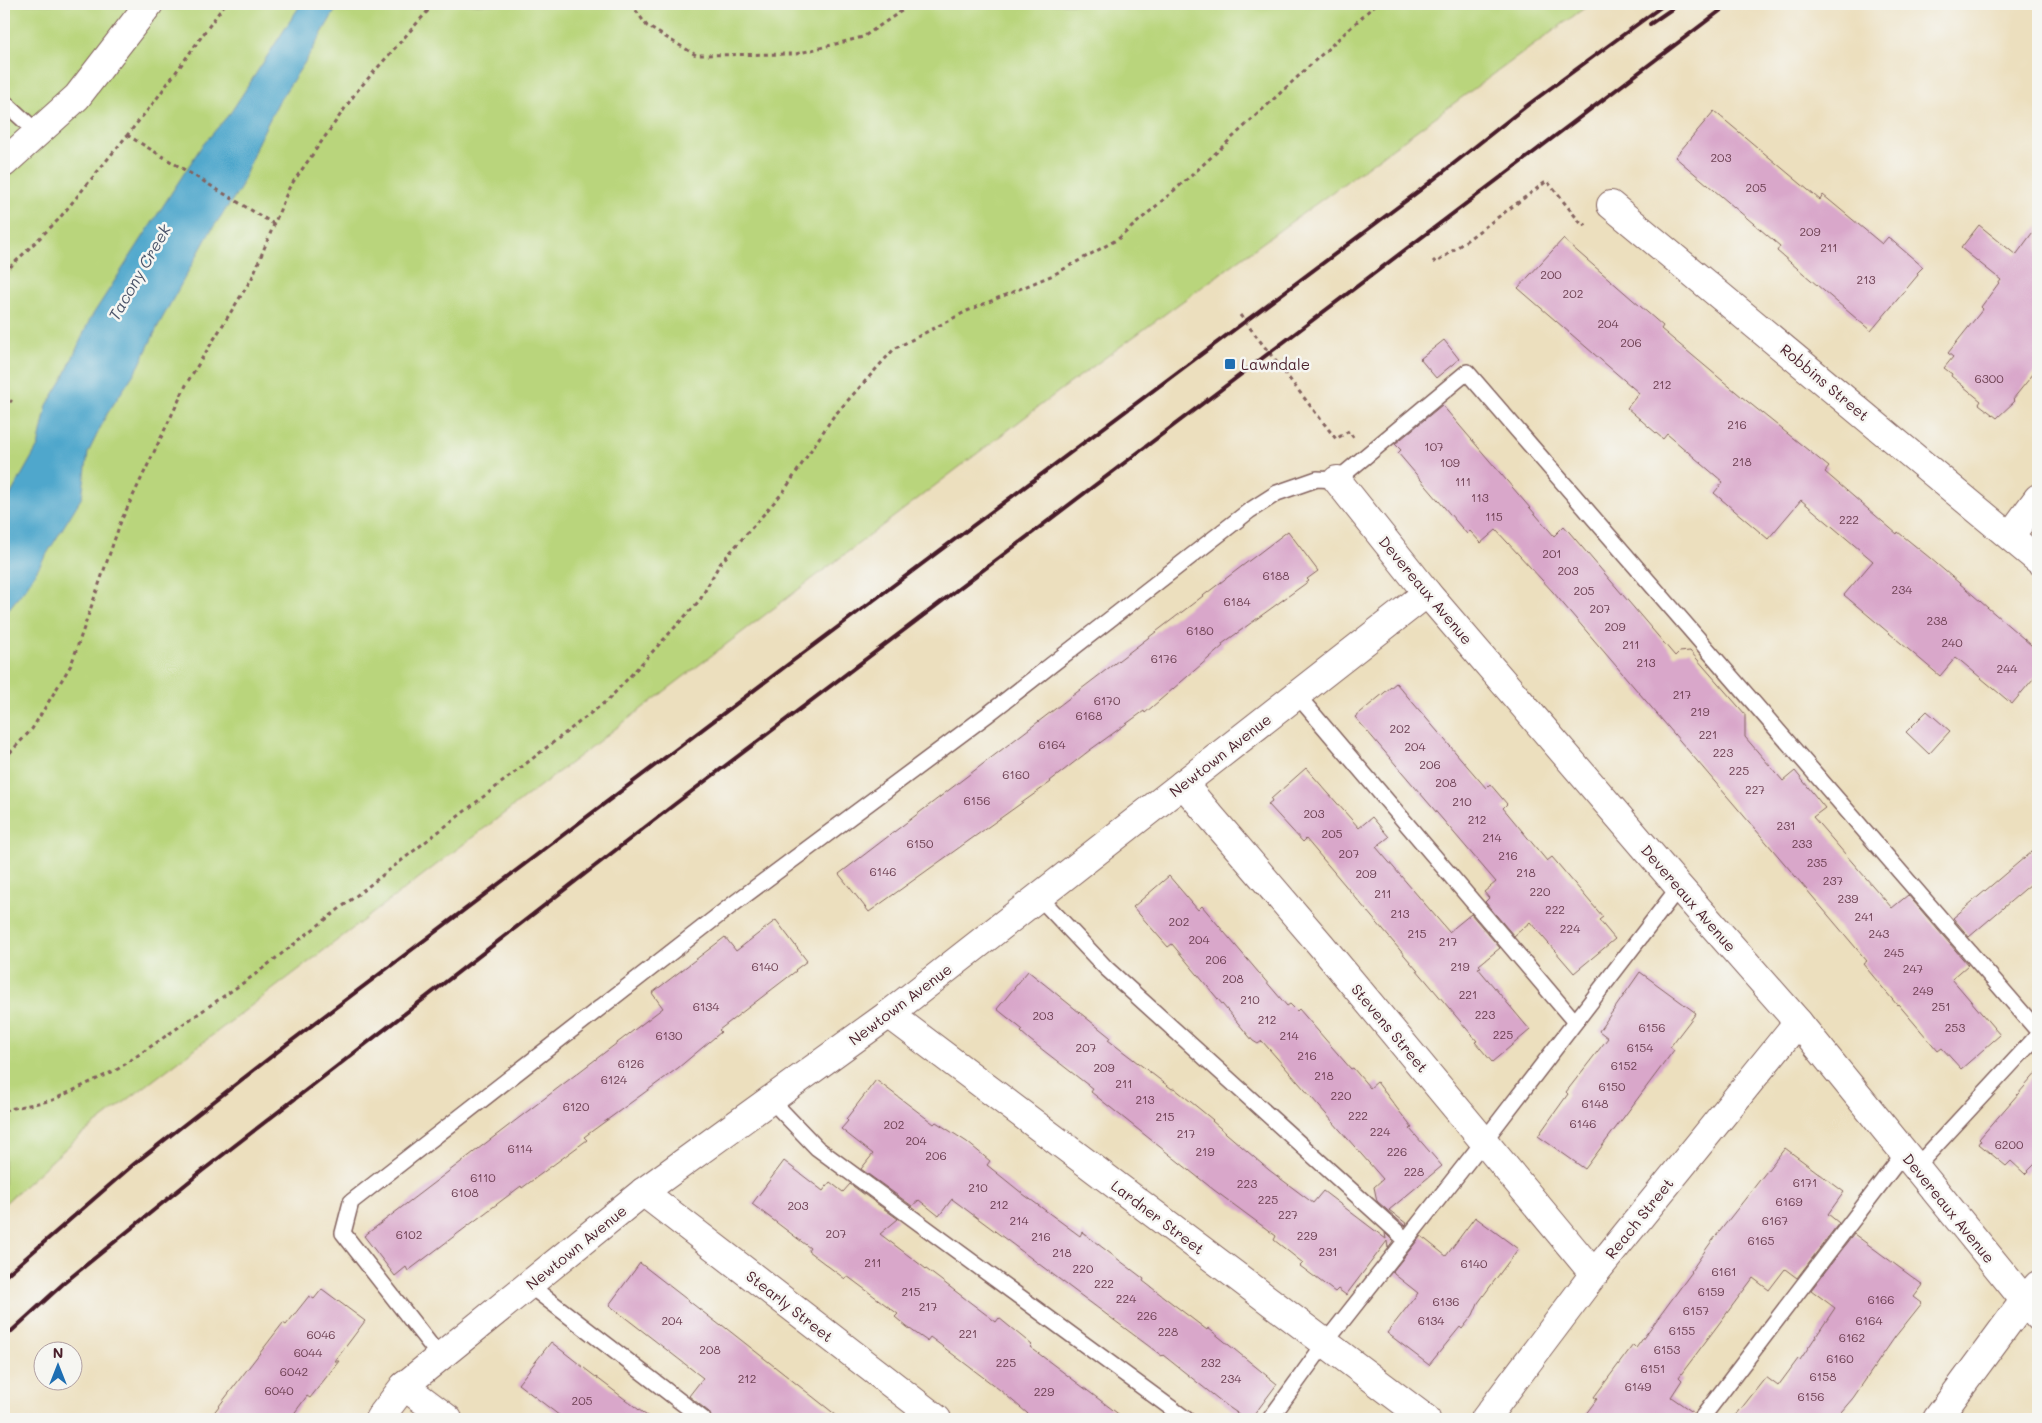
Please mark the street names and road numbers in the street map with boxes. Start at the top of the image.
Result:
street label: Robbins Street [1776,339,1874,425]
street label: Devereaux Avenue [1375,532,1477,648]
street label: Newtown Avenue [1165,709,1275,801]
street label: Devereaux Avenue [1637,840,1741,956]
street label: Newtown Avenue [844,959,956,1049]
street label: Stevens Street [1347,980,1433,1076]
street label: Devereaux Avenue [1899,1149,1999,1267]
street label: Reach Street [1600,1174,1678,1262]
street label: Lardner Street [1107,1175,1209,1259]
street label: Newtown Avenue [521,1200,631,1294]
street label: Stearly Street [742,1266,838,1346]

